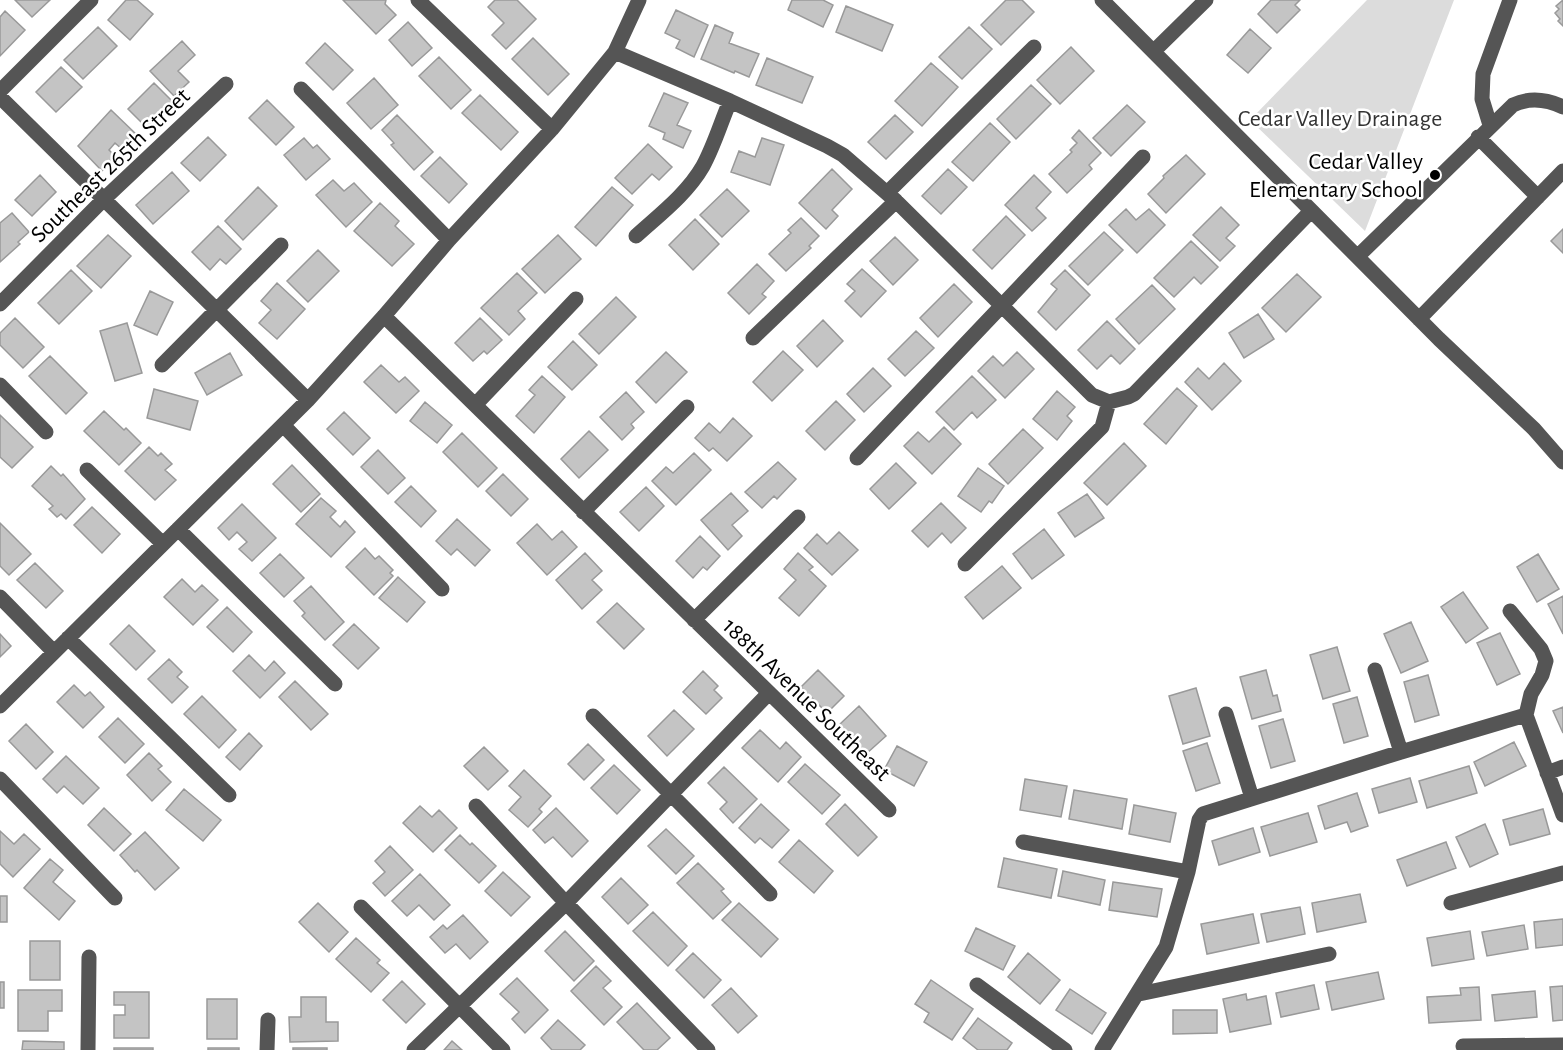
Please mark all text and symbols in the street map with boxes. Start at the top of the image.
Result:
street label: Southeast 265th Street [27,84,195,247]
park label: Cedar Valley Drainage [1238,107,1442,131]
place label: Cedar Valley Elementary School [1249,150,1423,202]
marker: Cedar Valley Elementary School [1428,168,1442,182]
street label: 188th Avenue Southeast [718,614,895,786]

